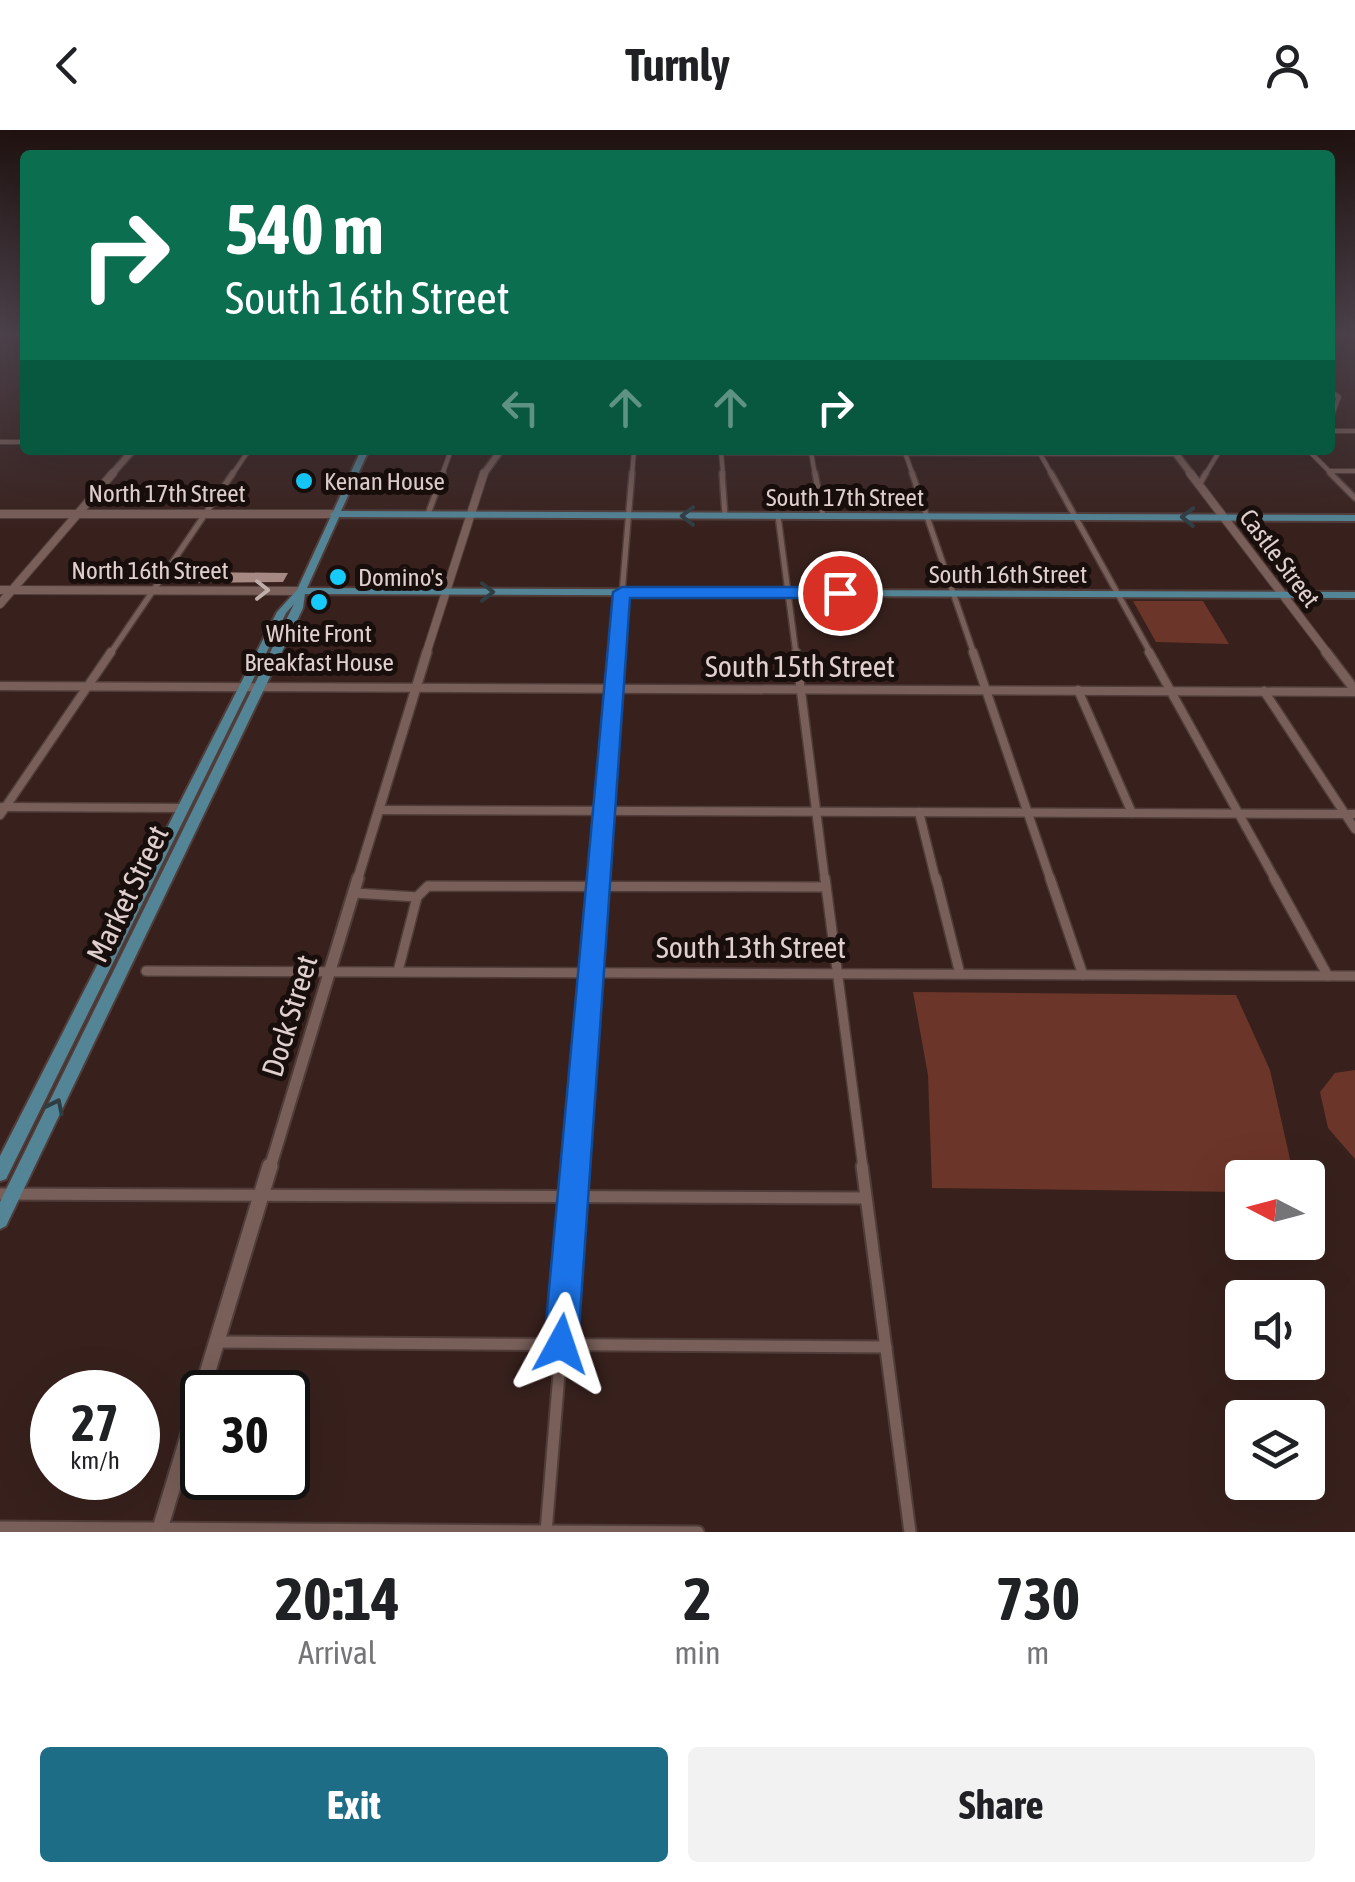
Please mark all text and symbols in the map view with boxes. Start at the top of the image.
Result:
icon: back [40,38,95,93]
icon: person [1260,38,1315,93]
text: Turnly [625,39,730,91]
text: 540 m [225,189,384,269]
icon: right [60,190,190,320]
text: South 16th Street [225,272,510,324]
icon: left [493,380,548,435]
icon: ahead [598,380,653,435]
icon: ahead [703,380,758,435]
icon: right [808,380,863,435]
place label: Kenan House [324,467,445,495]
marker: Kenan House [293,470,315,492]
street label: North 17th Street [88,479,246,507]
street label: South 17th Street [766,483,924,511]
street label: Castle Street [1234,504,1326,612]
one-way arrow [679,505,694,527]
one-way arrow [1179,506,1194,528]
pin [798,551,883,636]
street label: North 16th Street [71,556,229,584]
street label: South 16th Street [929,560,1087,588]
place label: Domino's [358,563,443,591]
marker: Domino's [327,566,349,588]
icon: arrive [813,566,868,621]
one-way arrow [256,579,271,601]
one-way arrow [480,581,496,603]
marker: White Front Breakfast House [308,591,330,613]
place label: White Front Breakfast House [244,619,394,676]
street label: South 15th Street [705,649,895,683]
street label: Market Street [79,820,175,967]
street label: South 13th Street [656,930,846,964]
street label: Dock Street [254,951,324,1081]
one-way arrow [43,1098,63,1116]
north arrow [1225,1160,1325,1260]
map controls [1225,1160,1325,1500]
button: sound [1225,1280,1325,1380]
position arrow [509,1292,613,1396]
speed limit sign: 30 [180,1370,310,1500]
text: 27 [71,1394,118,1452]
button: layers [1225,1400,1325,1500]
text: km/h [70,1446,120,1474]
text: 20:14 [275,1564,400,1633]
text: 2 [683,1564,712,1633]
text: 730 [995,1564,1080,1633]
text: Arrival [298,1634,376,1671]
text: min [675,1634,720,1671]
text: m [1026,1634,1049,1671]
button: Exit [40,1747,668,1862]
button: Share [688,1747,1315,1862]

